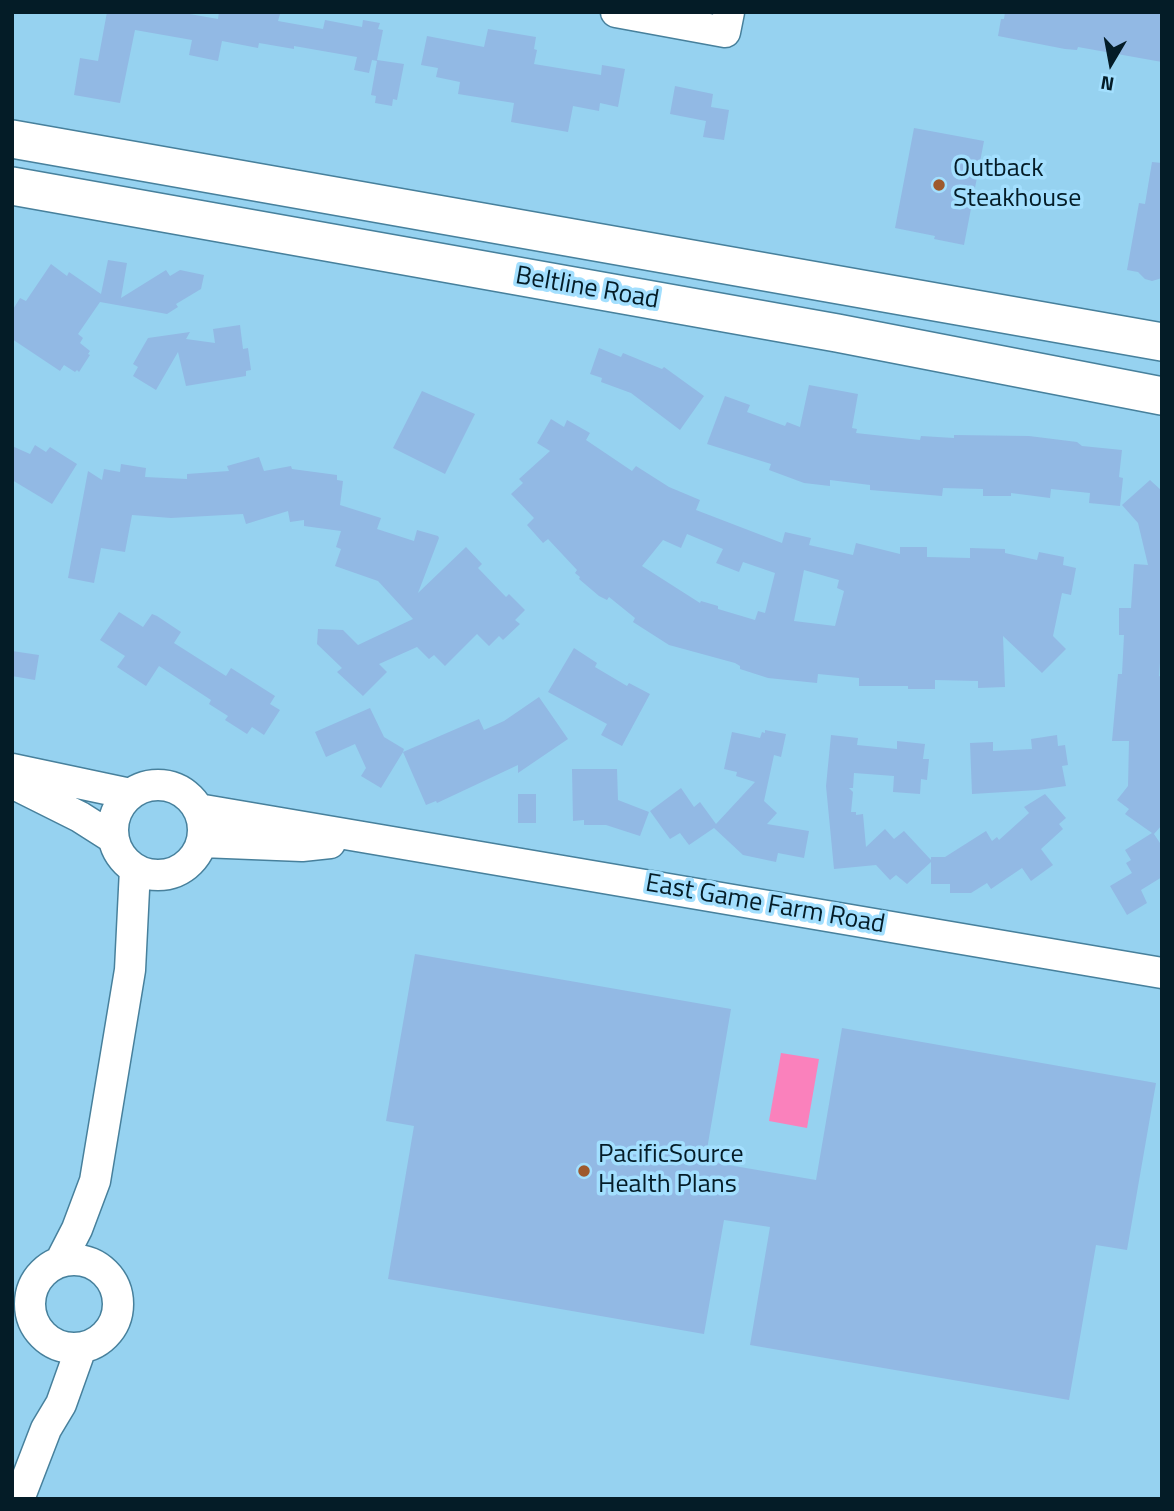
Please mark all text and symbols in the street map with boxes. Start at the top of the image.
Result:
north arrow [1076,28,1146,98]
text: N [1098,69,1116,100]
place label: Outback Steakhouse [953,154,1081,216]
marker: Outback Steakhouse [931,177,947,193]
street label: Beltline Road [513,261,661,317]
street label: East Game Farm Road [643,869,887,941]
place label: PacificSource Health Plans [598,1140,744,1202]
marker: PacificSource Health Plans [576,1163,592,1179]

